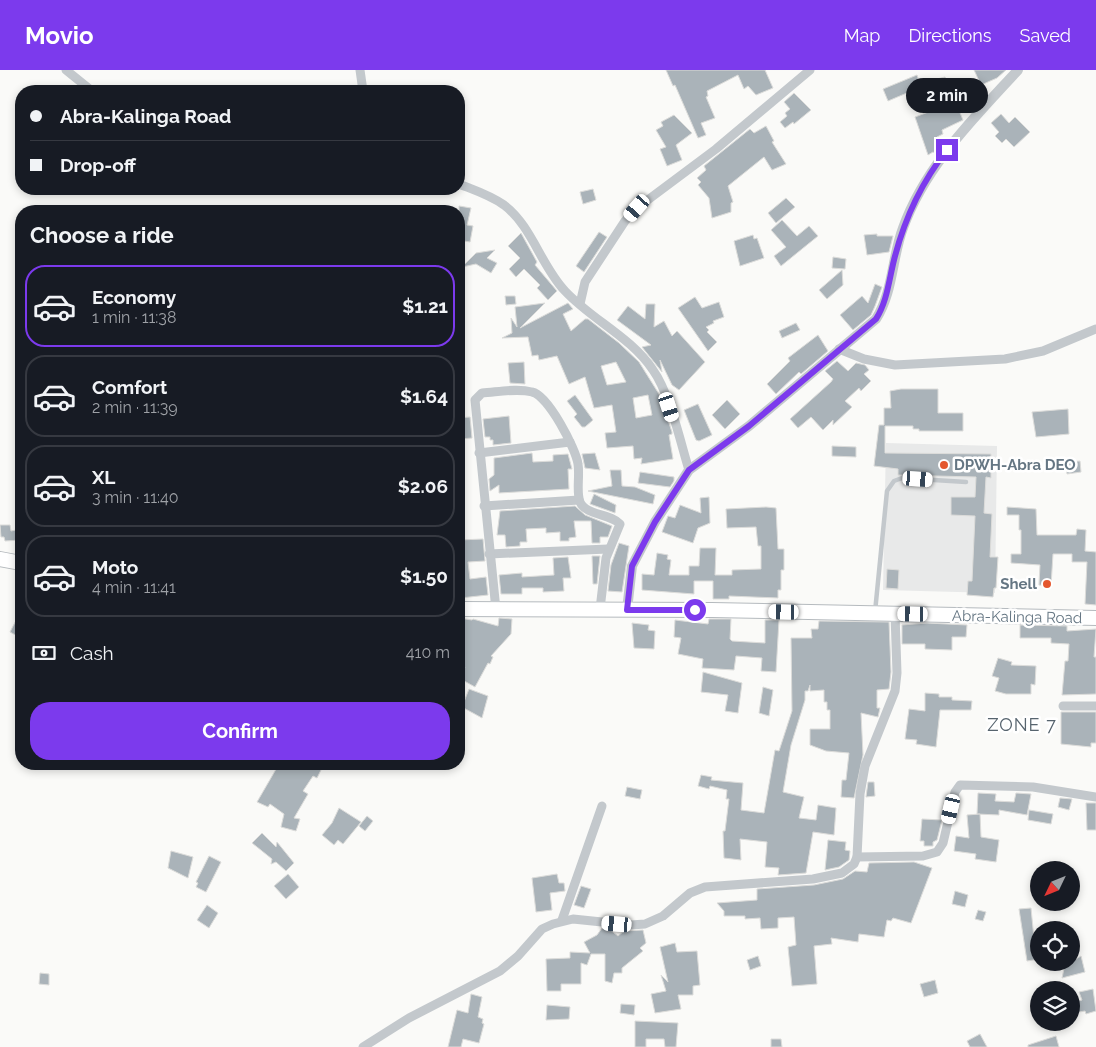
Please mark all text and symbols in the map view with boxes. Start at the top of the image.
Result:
text: Movio [25,21,94,50]
text: Map [844,25,880,46]
text: Directions [908,25,992,46]
text: Saved [1020,25,1071,46]
callout: 2 min [906,78,988,112]
text: 2 min [926,86,968,105]
text: Abra-Kalinga Road [60,105,231,127]
route end [936,139,958,161]
text: Drop-off [60,154,136,176]
car [621,192,652,224]
text: Choose a ride [30,222,174,248]
icon: car [32,284,77,329]
text: Economy [92,286,176,308]
text: $1.21 [402,295,448,317]
text: 1 min · 11:38 [92,308,176,327]
icon: car [32,374,77,419]
text: Comfort [92,376,167,398]
text: $1.64 [400,385,448,407]
car [657,390,680,424]
text: 2 min · 11:39 [92,398,178,417]
place label: DPWH-Abra DEO [954,456,1076,474]
marker: DPWH-Abra DEO [938,459,950,471]
icon: car [32,464,77,509]
text: XL [92,466,115,488]
car [902,470,933,488]
text: $2.06 [398,475,448,497]
text: 3 min · 11:40 [92,488,179,507]
icon: car [32,554,77,599]
text: Moto [92,556,138,578]
text: $1.50 [400,565,448,587]
place label: Shell [1000,575,1037,593]
text: 4 min · 11:41 [92,578,176,597]
marker: Shell [1041,578,1053,590]
route start [684,599,706,621]
car [768,604,799,620]
car [897,606,928,622]
street label: Abra-Kalinga Road [952,607,1082,627]
icon: cash [30,639,58,667]
text: Cash [70,642,114,664]
text: 410 m [406,643,450,662]
button: Confirm [30,702,450,760]
district label: ZONE 7 [987,714,1057,735]
car [940,793,961,825]
north arrow [1030,861,1080,911]
map controls [1030,861,1080,1031]
car [601,915,632,933]
button: locate [1030,921,1080,971]
button: layers [1030,981,1080,1031]

